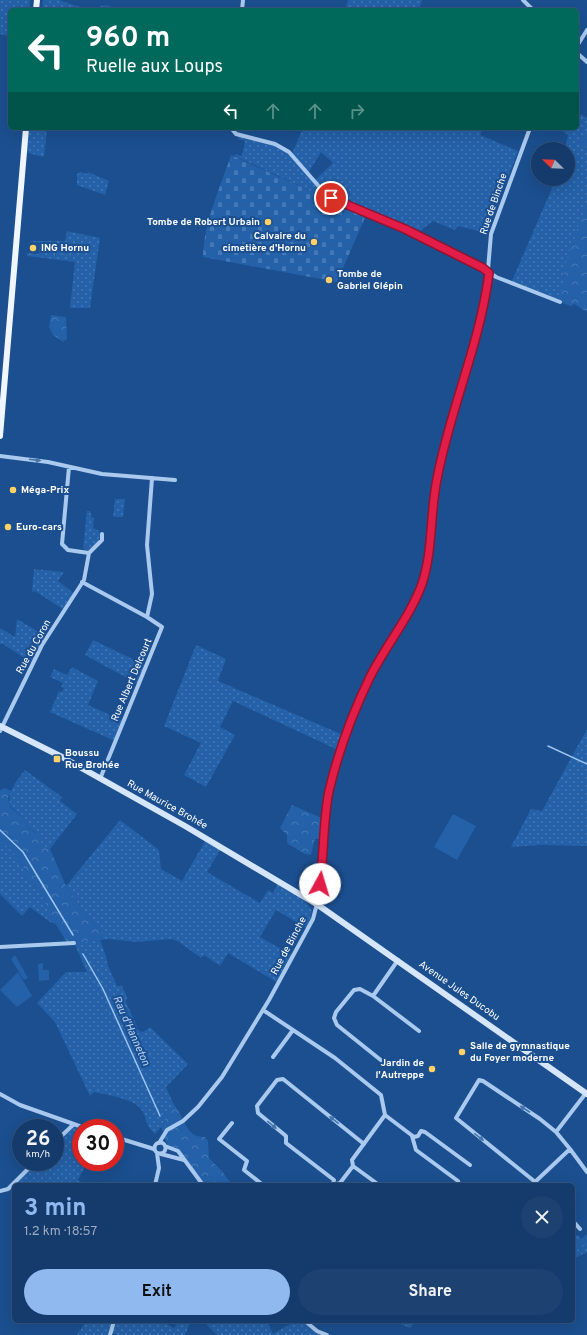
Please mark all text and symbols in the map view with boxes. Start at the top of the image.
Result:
text: 960 m [86,21,170,57]
icon: left [20,24,72,76]
text: Ruelle aux Loups [86,56,223,79]
icon: left [220,100,242,122]
icon: ahead [262,100,284,122]
icon: ahead [304,100,326,122]
icon: right [346,100,368,122]
north arrow [531,142,575,186]
map controls [531,142,575,186]
street label: Rue de Binche [477,172,511,236]
pin [314,181,348,215]
icon: arrive [320,187,342,209]
place label: Tombe de Robert Urbain [147,216,260,229]
marker: Tombe de Robert Urbain [263,217,273,227]
place label: Calvaire du cimetière d'Hornu [222,230,306,255]
marker: Calvaire du cimetière d'Hornu [309,237,319,247]
place label: ING Hornu [41,242,89,255]
marker: ING Hornu [28,243,38,253]
place label: Tombe de Gabriel Glépin [337,268,403,293]
marker: Tombe de Gabriel Glépin [324,275,334,285]
one-way arrow [29,457,41,463]
place label: Méga-Prix [21,484,69,497]
marker: Méga-Prix [8,485,18,495]
place label: Euro-cars [16,521,62,534]
marker: Euro-cars [3,522,13,532]
street label: Rue du Coron [14,617,54,677]
street label: Rue Albert Delcourt [109,636,155,724]
place label: Boussu Rue Brohée [65,747,120,772]
marker: Boussu Rue Brohée [52,754,62,764]
street label: Rue Maurice Brohée [124,777,210,833]
position arrow [299,863,341,905]
street label: Rue de Binche [268,915,310,977]
street label: Avenue Jules Ducobu [416,958,502,1024]
water label: Rau d'Hanneton [109,994,153,1068]
place label: Salle de gymnastique du Foyer moderne [470,1040,570,1065]
marker: Salle de gymnastique du Foyer moderne [457,1047,467,1057]
place label: Jardin de l'Autreppe [375,1057,424,1082]
marker: Jardin de l'Autreppe [427,1064,437,1074]
one-way arrow [519,1105,531,1112]
one-way arrow [328,1116,339,1124]
speed limit sign: 30 [72,1119,124,1171]
one-way arrow [267,1120,277,1129]
text: 26 [26,1127,50,1153]
one-way arrow [474,1133,485,1142]
text: km/h [26,1148,50,1161]
text: 3 min [24,1194,86,1224]
button: close [521,1196,563,1238]
text: 1.2 km · 18:57 [24,1224,97,1240]
button: Exit [24,1269,290,1315]
button: Share [298,1269,563,1315]

